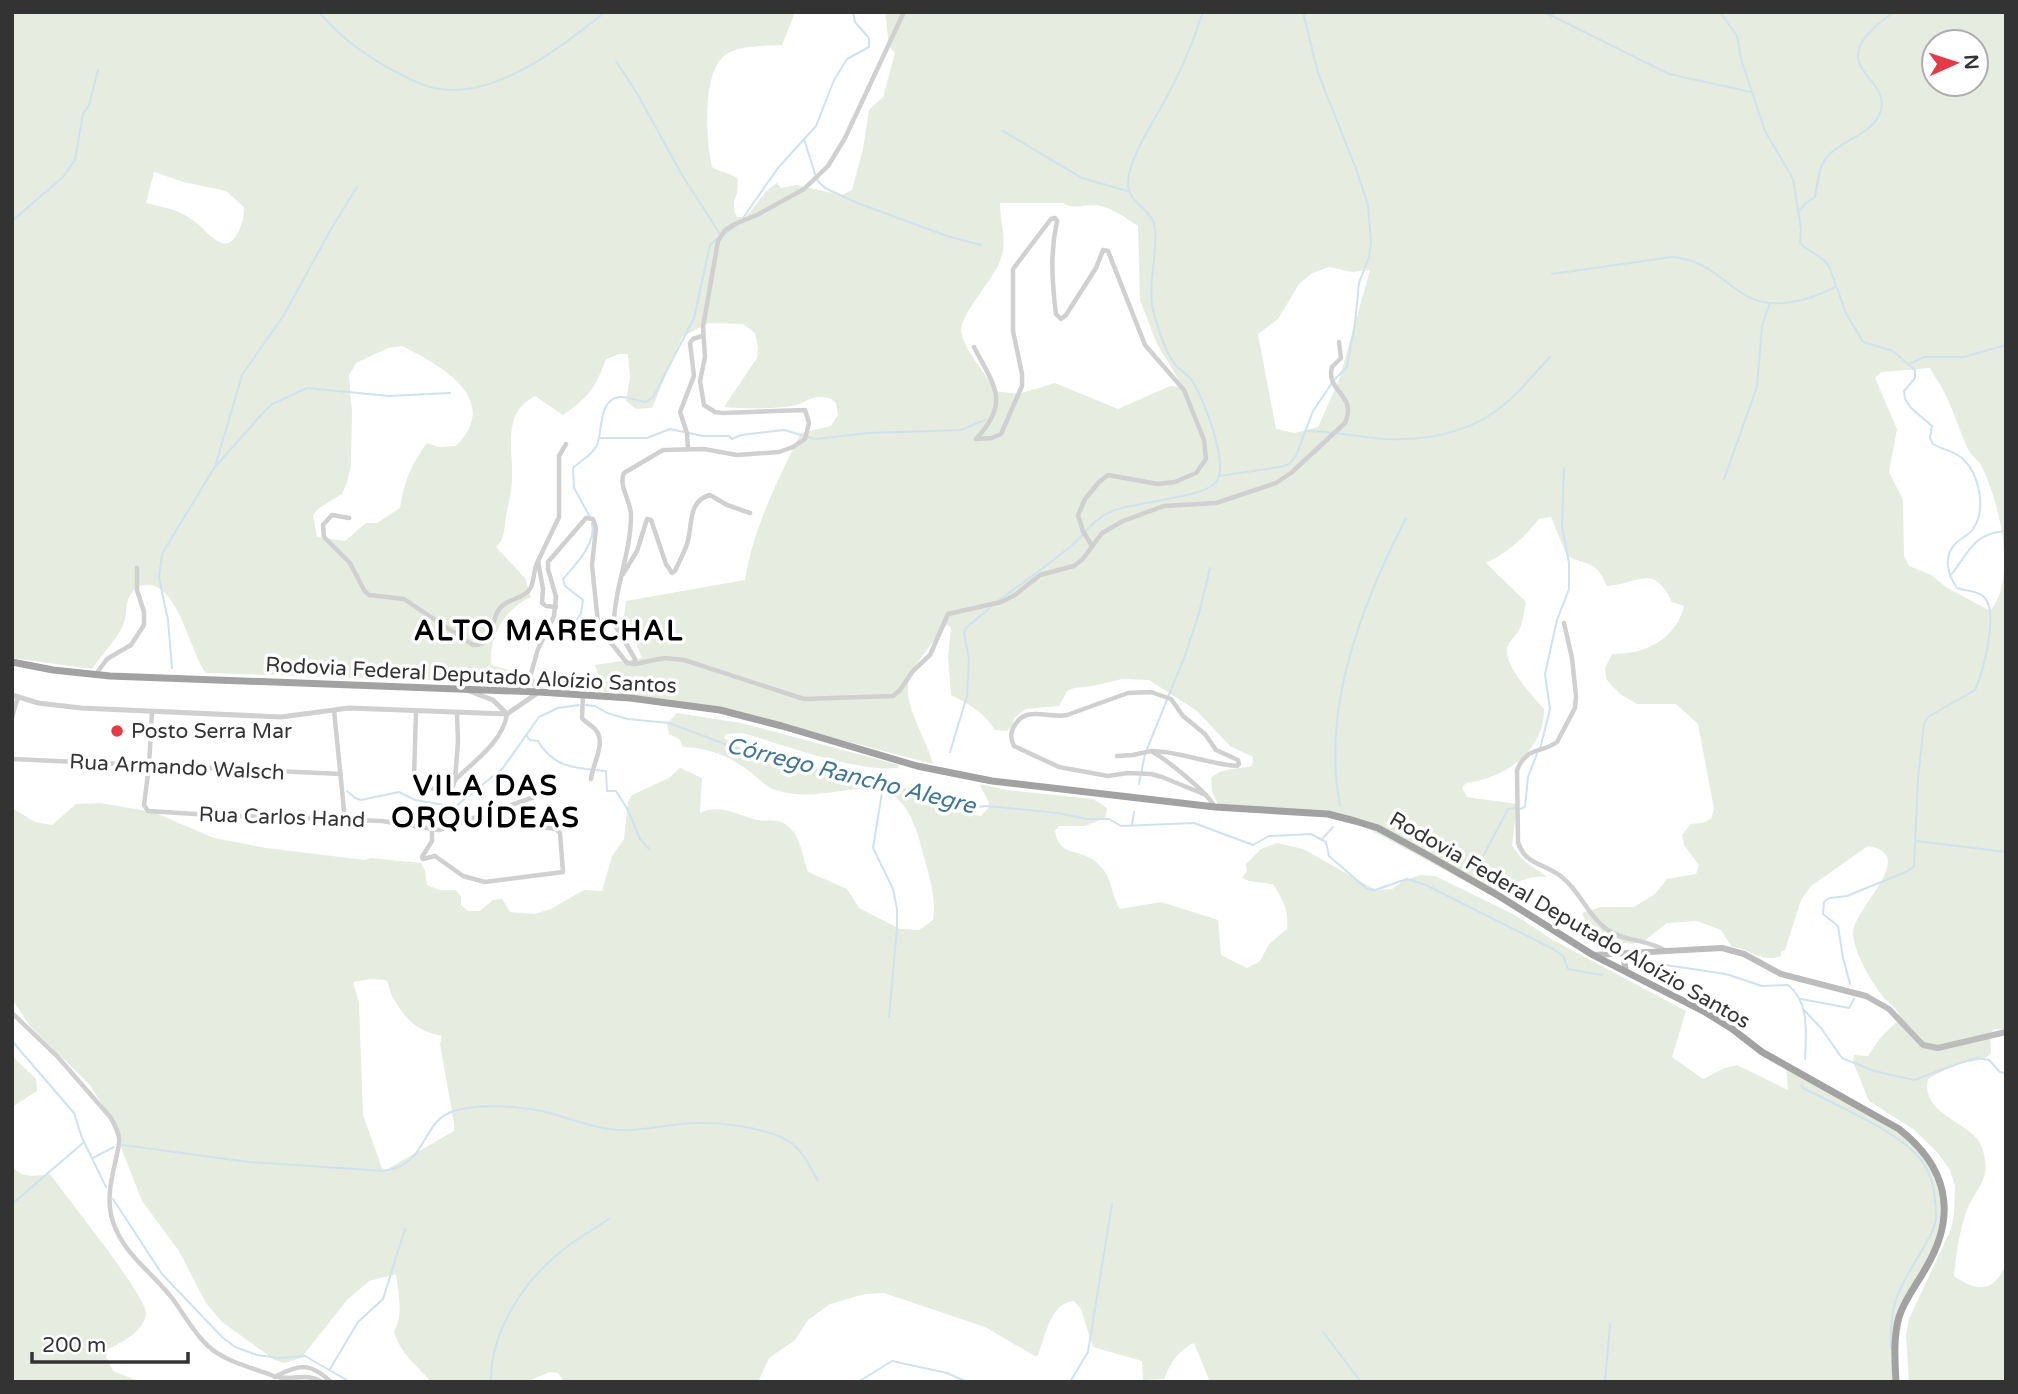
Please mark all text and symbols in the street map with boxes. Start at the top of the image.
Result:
north arrow [1920,28,1990,98]
text: N [1960,54,1982,70]
district label: ALTO MARECHAL [414,614,684,648]
street label: Rodovia Federal Deputado Aloízio Santos [265,652,677,699]
place label: Posto Serra Mar [131,719,292,744]
marker: Posto Serra Mar [109,723,125,739]
water label: Córrego Rancho Alegre [723,731,980,821]
street label: Rua Armando Walsch [69,749,285,786]
district label: VILA DAS ORQUÍDEAS [391,769,581,835]
street label: Rua Carlos Hand [198,802,366,833]
street label: Rodovia Federal Deputado Aloízio Santos [1385,807,1754,1034]
scale bar [32,1320,187,1364]
text: 200 m [42,1333,106,1358]

